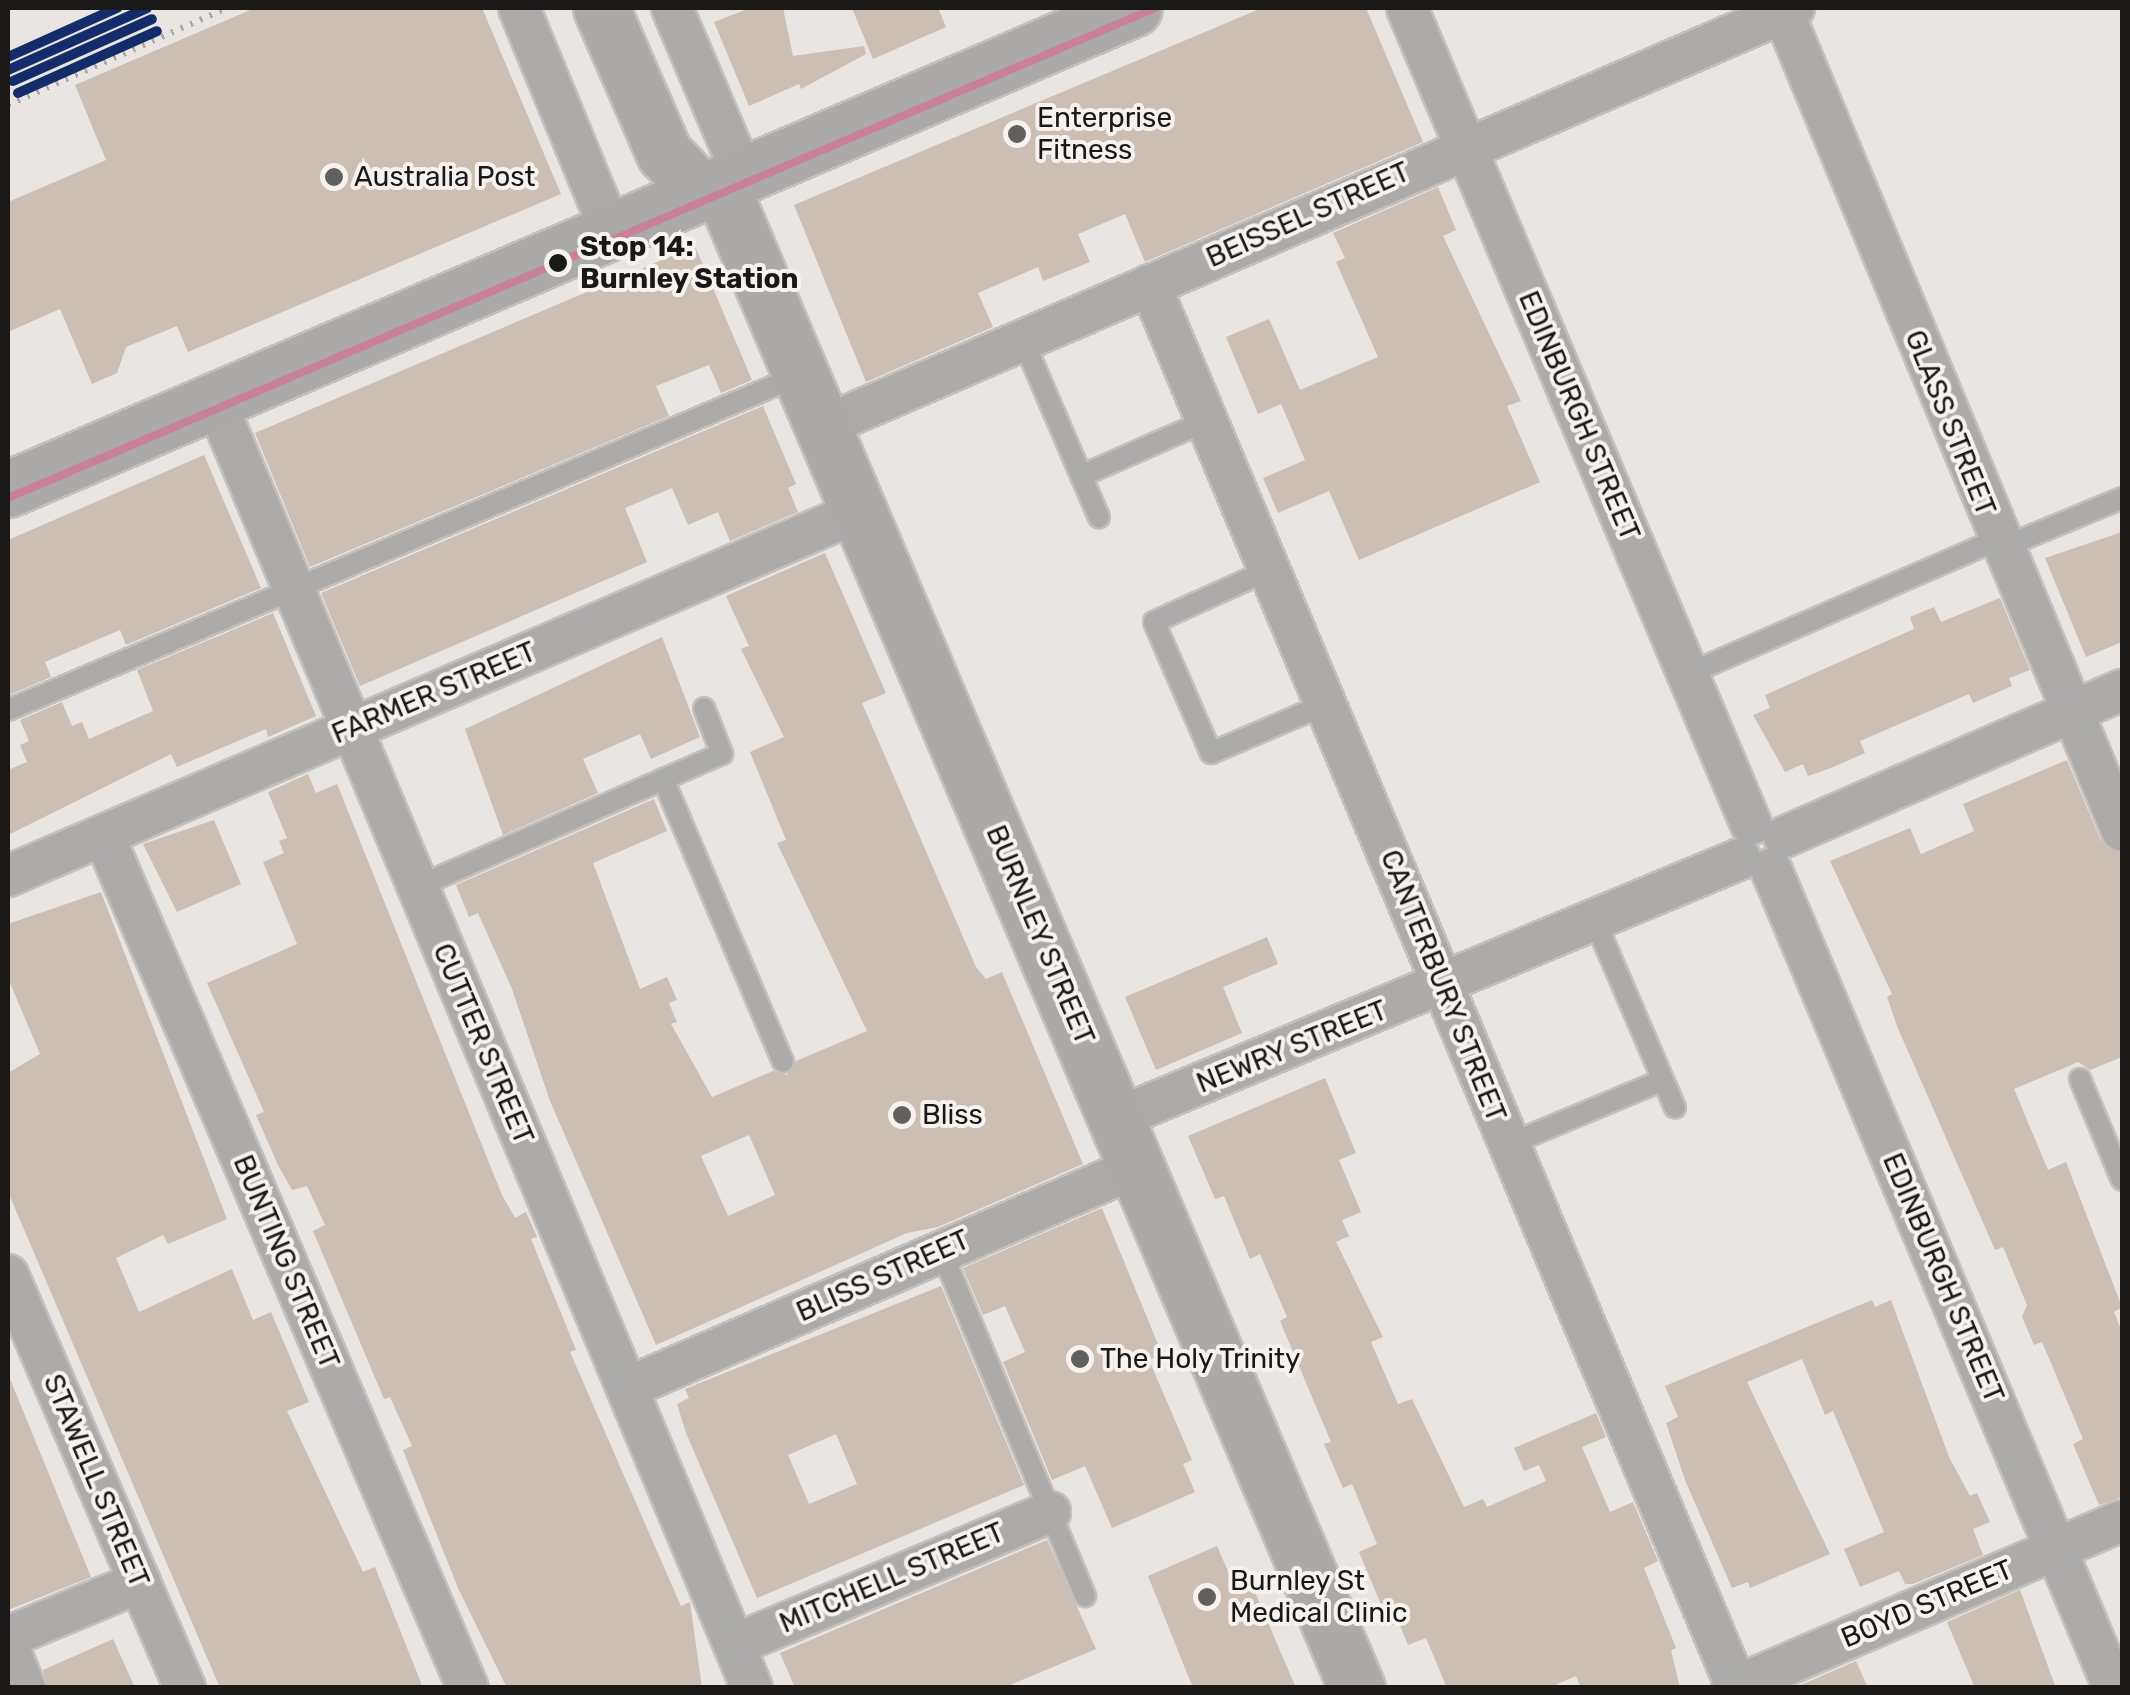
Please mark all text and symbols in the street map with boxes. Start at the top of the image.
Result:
place label: Enterprise Fitness [1037,101,1172,167]
marker: Enterprise Fitness [1006,123,1028,145]
street label: BEISSEL STREET [1201,155,1415,275]
place label: Australia Post [354,160,535,194]
marker: Australia Post [323,166,345,188]
place label: Stop 14: Burnley Station [580,230,799,296]
marker: Stop 14: Burnley Station [545,250,571,276]
street label: EDINBURGH STREET [1511,286,1647,546]
street label: GLASS STREET [1898,325,2002,521]
street label: FARMER STREET [327,635,541,751]
street label: BURNLEY STREET [978,820,1102,1050]
street label: CANTERBURY STREET [1373,845,1513,1127]
street label: CUTTER STREET [426,939,540,1149]
street label: NEWRY STREET [1191,993,1393,1101]
place label: Bliss [922,1098,983,1132]
marker: Bliss [891,1104,913,1126]
street label: EDINBURGH STREET [1875,1148,2011,1408]
street label: BUNTING STREET [226,1150,346,1374]
street label: BLISS STREET [791,1223,975,1329]
place label: The Holy Trinity [1100,1342,1302,1376]
marker: The Holy Trinity [1069,1348,1091,1370]
street label: STAWELL STREET [36,1369,156,1593]
street label: MITCHELL STREET [774,1515,1010,1641]
street label: BOYD STREET [1836,1553,2018,1655]
place label: Burnley St Medical Clinic [1230,1564,1407,1630]
marker: Burnley St Medical Clinic [1194,1584,1220,1610]

